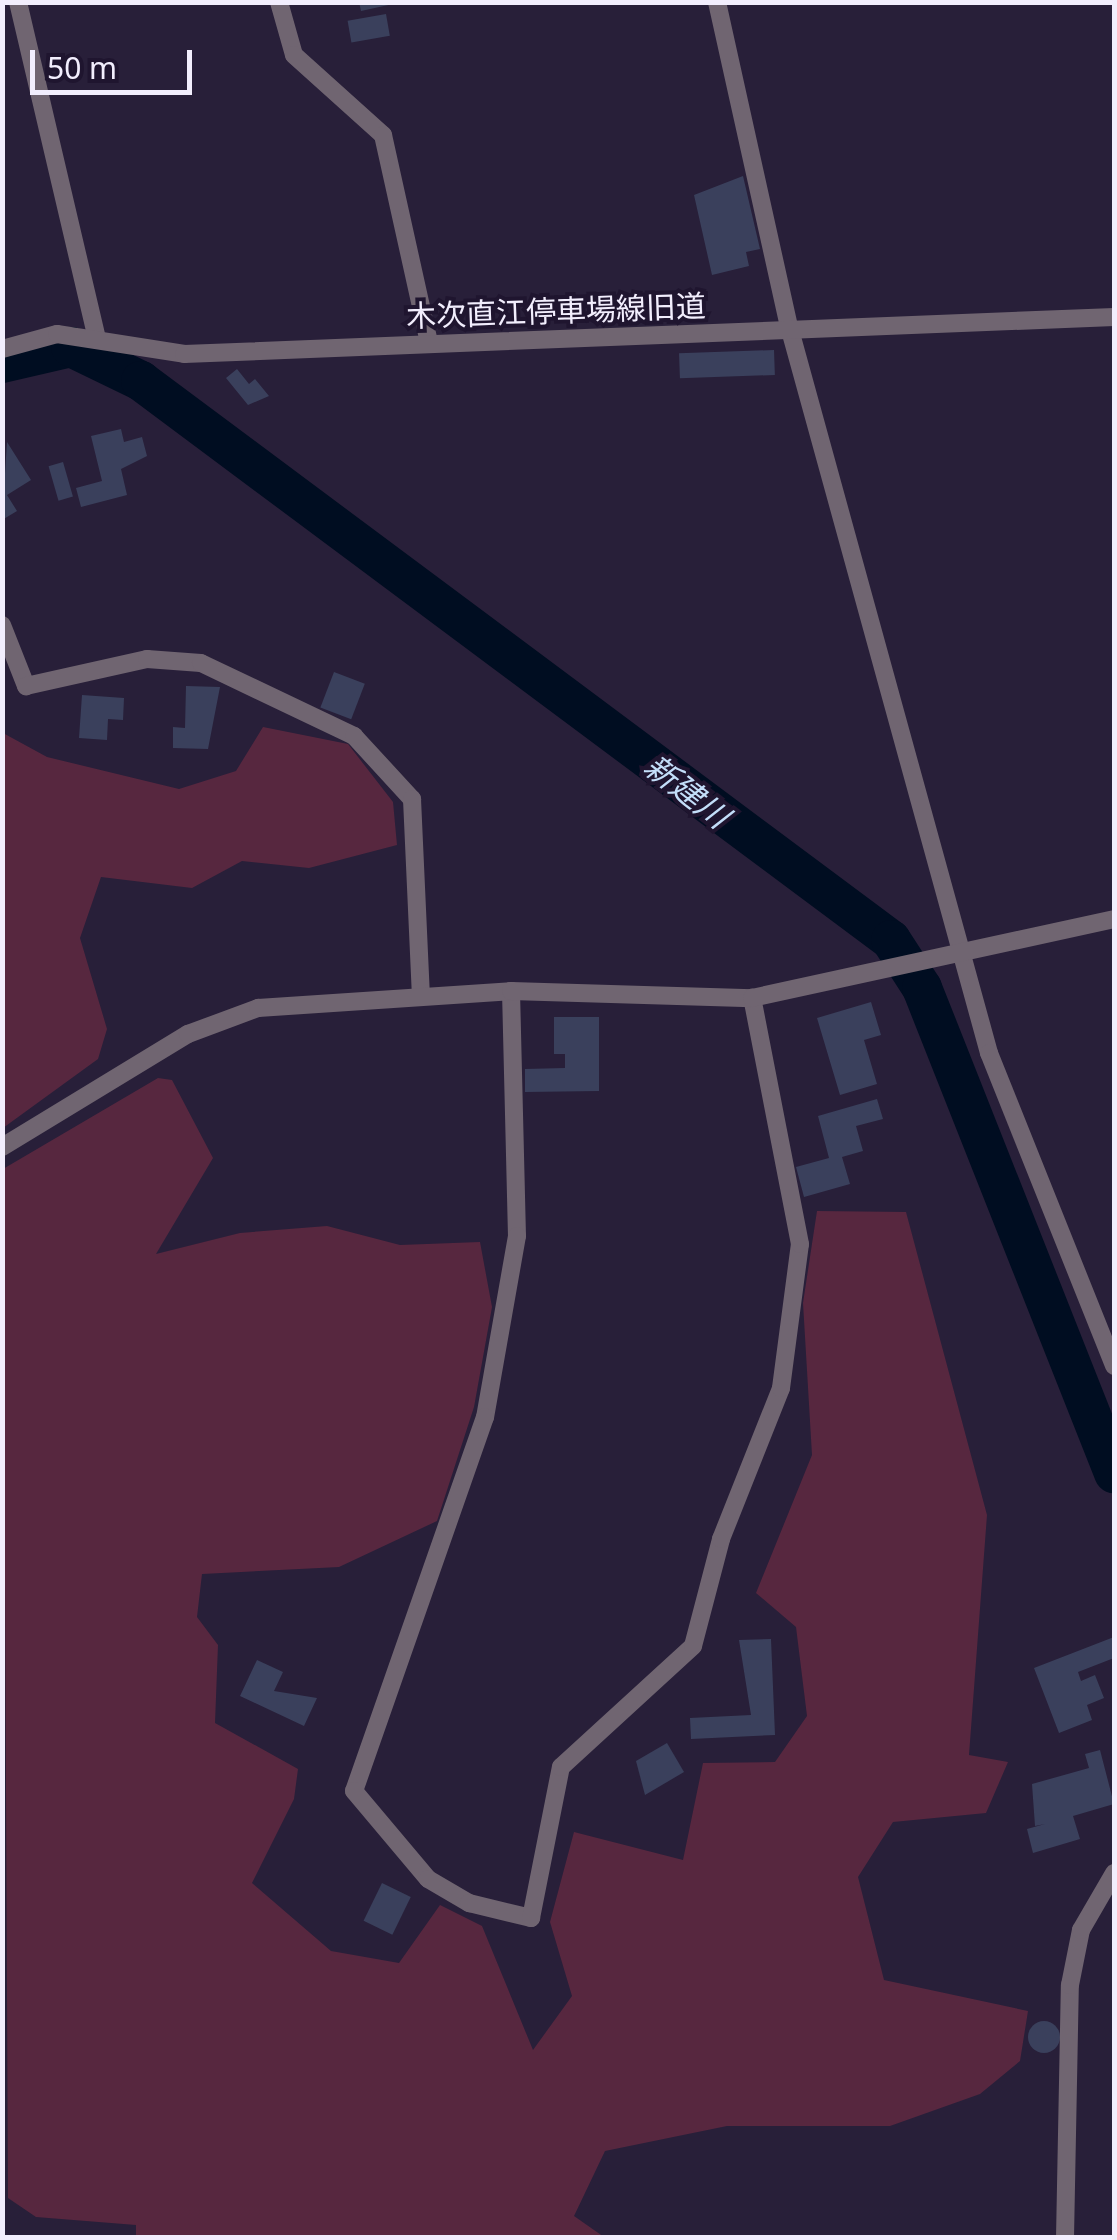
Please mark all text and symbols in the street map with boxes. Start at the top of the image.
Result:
scale bar [35,30,198,92]
text: 50 m [47,47,117,88]
street label: 木次直江停車場線旧道 [405,288,707,334]
water label: 新建川 [637,746,737,836]

